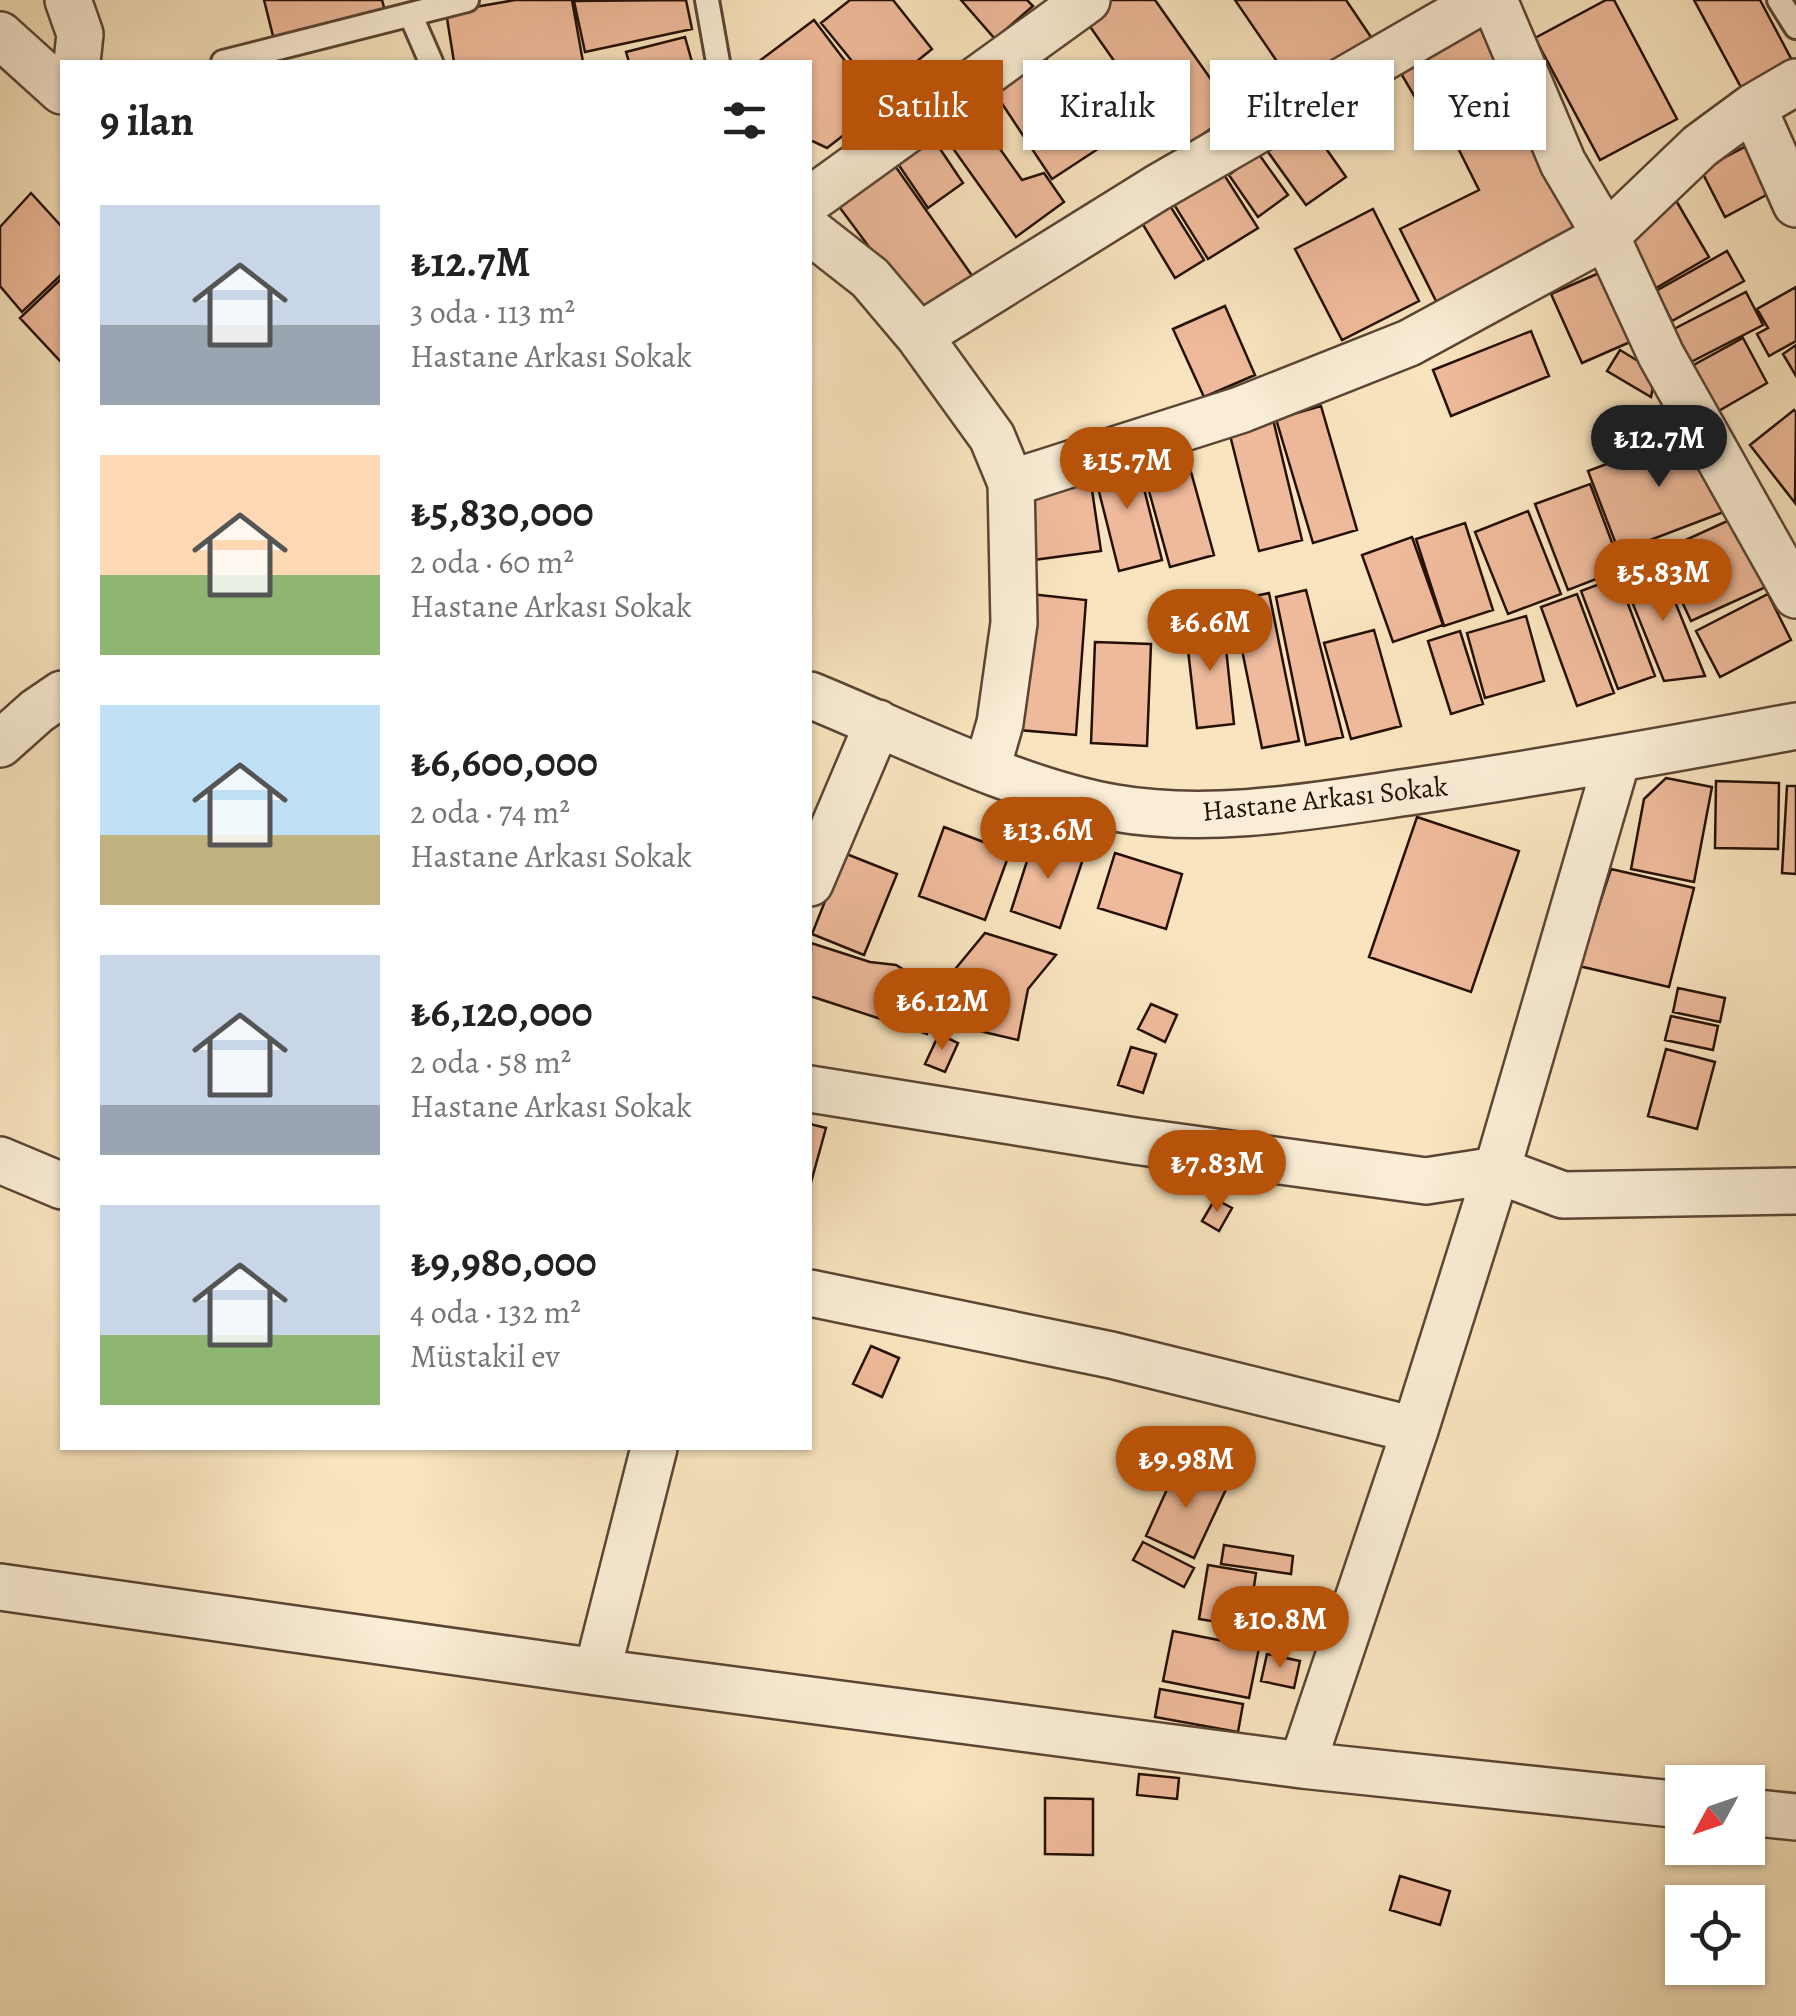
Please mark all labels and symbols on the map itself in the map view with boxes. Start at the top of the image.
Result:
pin: ₺12.7M [1578,405,1740,490]
pin: ₺15.7M [1046,427,1208,512]
pin: ₺5.83M [1582,539,1744,624]
pin: ₺6.6M [1140,589,1280,674]
street label: Hastane Arkası Sokak [1200,767,1450,831]
pin: ₺13.6M [967,797,1129,882]
pin: ₺6.12M [861,968,1023,1053]
pin: ₺7.83M [1136,1130,1298,1215]
pin: ₺9.98M [1105,1426,1267,1511]
pin: ₺10.8M [1199,1586,1361,1671]
north arrow [1665,1765,1765,1865]

